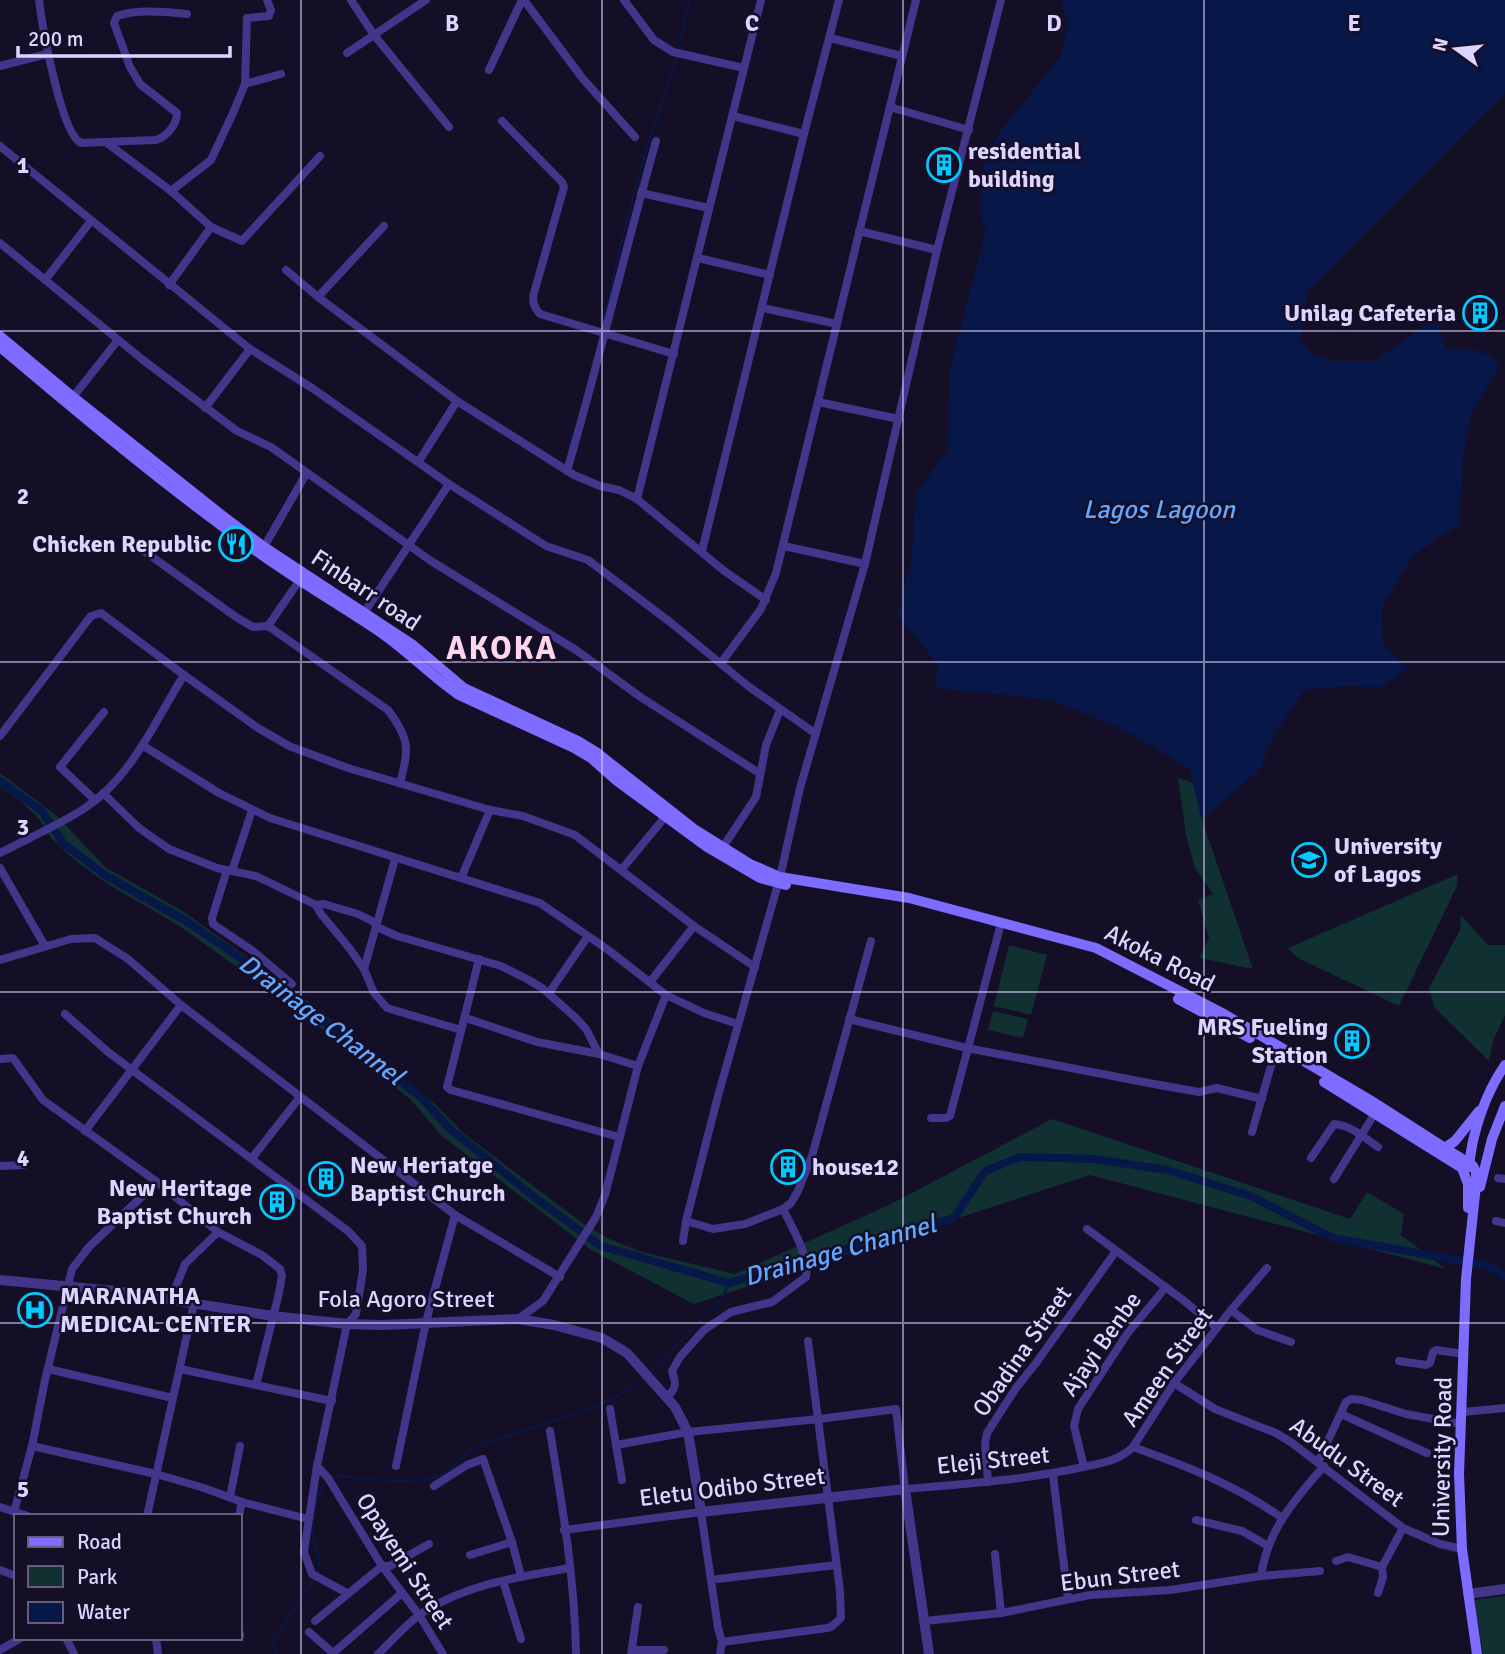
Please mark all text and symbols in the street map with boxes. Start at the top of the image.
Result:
text: B [445,9,459,38]
text: C [745,9,759,38]
text: D [1046,9,1062,38]
text: E [1347,9,1361,38]
scale bar [18,14,229,58]
north arrow [1421,14,1491,84]
text: 200 m [28,26,83,52]
text: N [1427,35,1454,54]
place label: residential building [968,136,1081,194]
building icon: residential building [925,146,963,184]
text: 1 [17,151,29,180]
building icon: Unilag Cafeteria [1461,294,1499,332]
place label: Unilag Cafeteria [1284,298,1456,328]
text: 2 [17,482,29,511]
water label: Lagos Lagoon [1083,494,1236,526]
restaurant icon: Chicken Republic [217,525,255,563]
place label: Chicken Republic [32,529,212,559]
street label: Finbarr road [306,542,426,638]
district label: AKOKA [446,629,558,668]
text: 3 [17,813,29,842]
place label: University of Lagos [1334,831,1442,889]
school or university icon: University of Lagos [1290,841,1328,879]
street label: Akoka Road [1100,917,1220,999]
water label: Drainage Channel [232,948,412,1094]
place label: MRS Fueling Station [1197,1012,1328,1070]
building icon: MRS Fueling Station [1333,1022,1371,1060]
text: 4 [17,1144,29,1173]
building icon: house12 [769,1148,807,1186]
place label: New Heriatge Baptist Church [350,1150,505,1208]
place label: house12 [812,1152,899,1182]
building icon: New Heriatge Baptist Church [307,1160,345,1198]
place label: New Heritage Baptist Church [97,1173,252,1231]
building icon: New Heritage Baptist Church [258,1183,296,1221]
water label: Drainage Channel [740,1208,942,1294]
street label: Obadina Street [966,1280,1078,1422]
place label: MARANATHA MEDICAL CENTER [60,1281,251,1339]
street label: Fola Agoro Street [317,1284,495,1314]
street label: Ajayi Benbe [1054,1286,1148,1402]
hospital icon: MARANATHA MEDICAL CENTER [16,1291,54,1329]
street label: Ameen Street [1115,1302,1219,1432]
street label: University Road [1426,1377,1458,1537]
street label: Abudu Street [1284,1410,1410,1514]
street label: Eleji Street [935,1439,1051,1481]
street label: Eletu Odibo Street [637,1461,827,1513]
text: 5 [17,1475,29,1504]
street label: Opayemi Street [350,1487,460,1635]
legend [14,1514,242,1640]
text: Road [77,1529,122,1555]
street label: Ebun Street [1058,1554,1182,1598]
text: Park [77,1564,118,1590]
text: Water [77,1599,130,1625]

